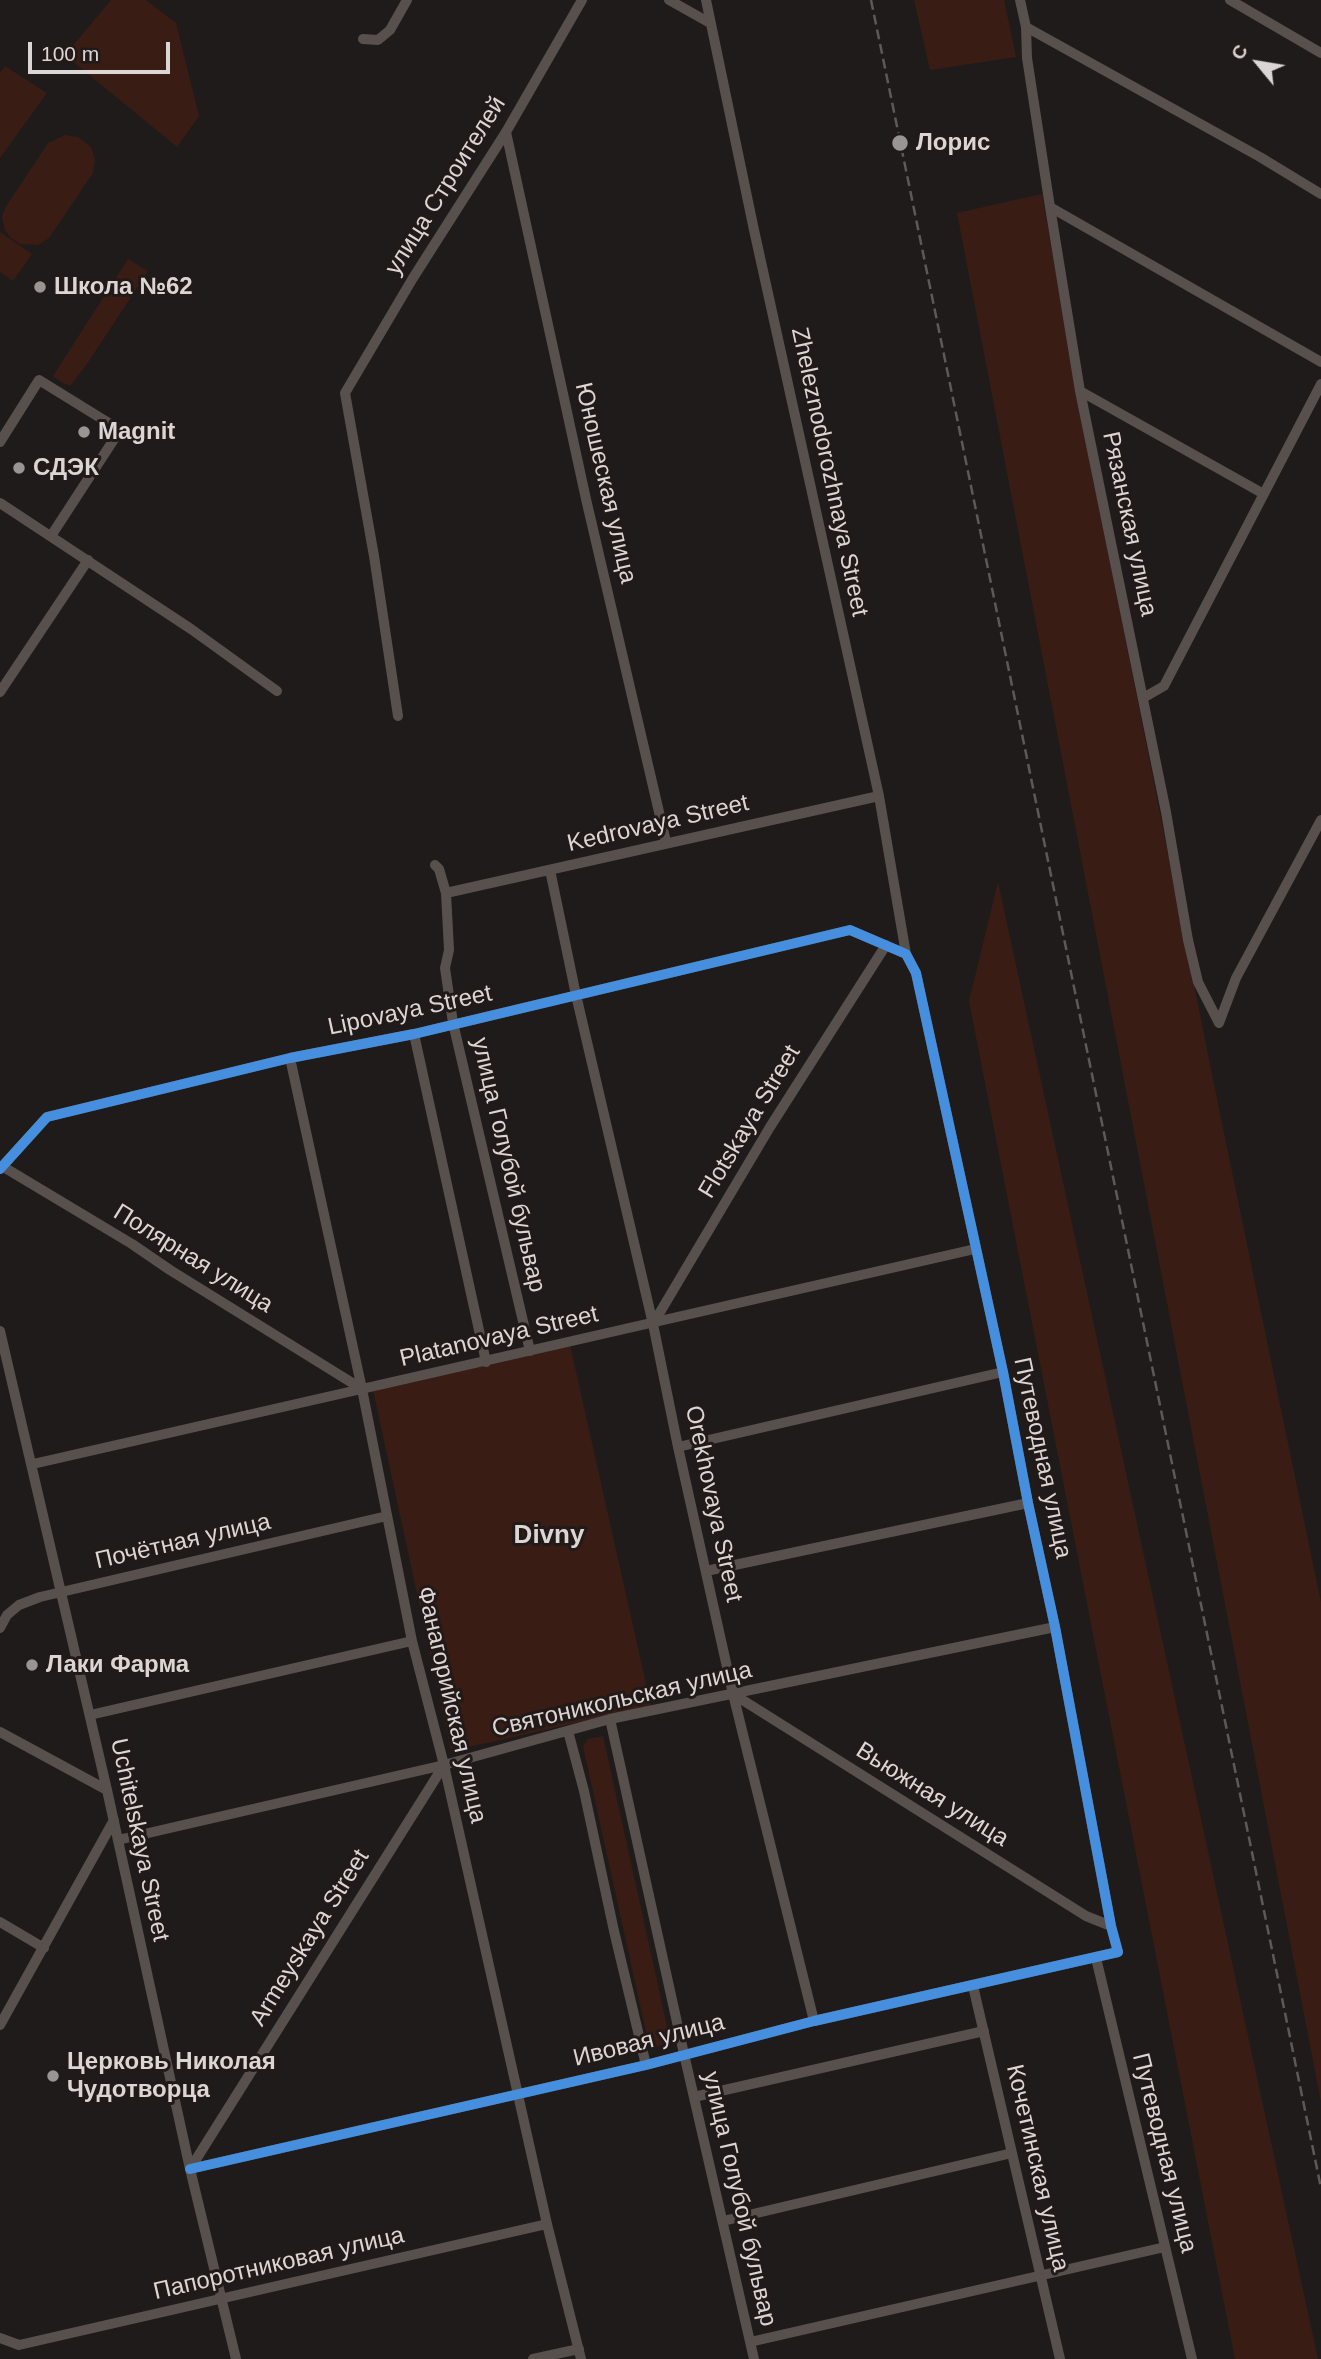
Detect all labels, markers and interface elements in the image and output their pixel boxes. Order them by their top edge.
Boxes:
scale bar [32,28,173,72]
north arrow [1223,28,1293,98]
text: С [1227,41,1252,63]
text: 100 m [41,42,99,65]
street label: улица Строителей [379,91,513,281]
place label: Лорис [916,129,990,157]
marker: Лорис [890,133,910,153]
place label: Школа №62 [54,273,193,301]
marker: Школа №62 [32,279,48,295]
street label: Zheleznodorozhnaya Street [784,325,874,619]
street label: Юношеская улица [568,380,642,586]
place label: Magnit [98,418,175,446]
marker: Magnit [76,424,92,440]
street label: Рязанская улица [1095,429,1163,619]
place label: СДЭК [33,454,99,482]
marker: СДЭК [11,460,27,476]
street label: Kedrovaya Street [564,789,752,859]
street label: Lipovaya Street [325,980,495,1042]
street label: улица Голубой бульвар [465,1035,551,1295]
street label: Flotskaya Street [693,1040,807,1204]
street label: Полярная улица [108,1198,278,1320]
street label: Platanovaya Street [397,1300,601,1374]
street label: Путеводная улица [1007,1355,1077,1561]
street label: Orekhovaya Street [678,1403,748,1605]
street label: Почётная улица [92,1508,274,1576]
district label: Divny [514,1520,584,1552]
street label: Фанагорийская улица [410,1584,492,1826]
place label: Лаки Фарма [46,1651,189,1679]
street label: Святоникольская улица [489,1656,755,1744]
marker: Лаки Фарма [24,1657,40,1673]
street label: Uchitelskaya Street [103,1736,175,1944]
street label: Вьюжная улица [850,1737,1014,1853]
street label: Armeyskaya Street [244,1844,376,2032]
street label: Ивовая улица [571,2008,727,2074]
place label: Церковь Николая Чудотворца [67,2048,276,2104]
street label: Путеводная улица [1125,2050,1203,2256]
street label: Кочетинская улица [999,2062,1075,2274]
marker: Церковь Николая Чудотворца [45,2068,61,2084]
street label: улица Голубой бульвар [696,2069,782,2329]
street label: Папоротниковая улица [151,2221,407,2307]

